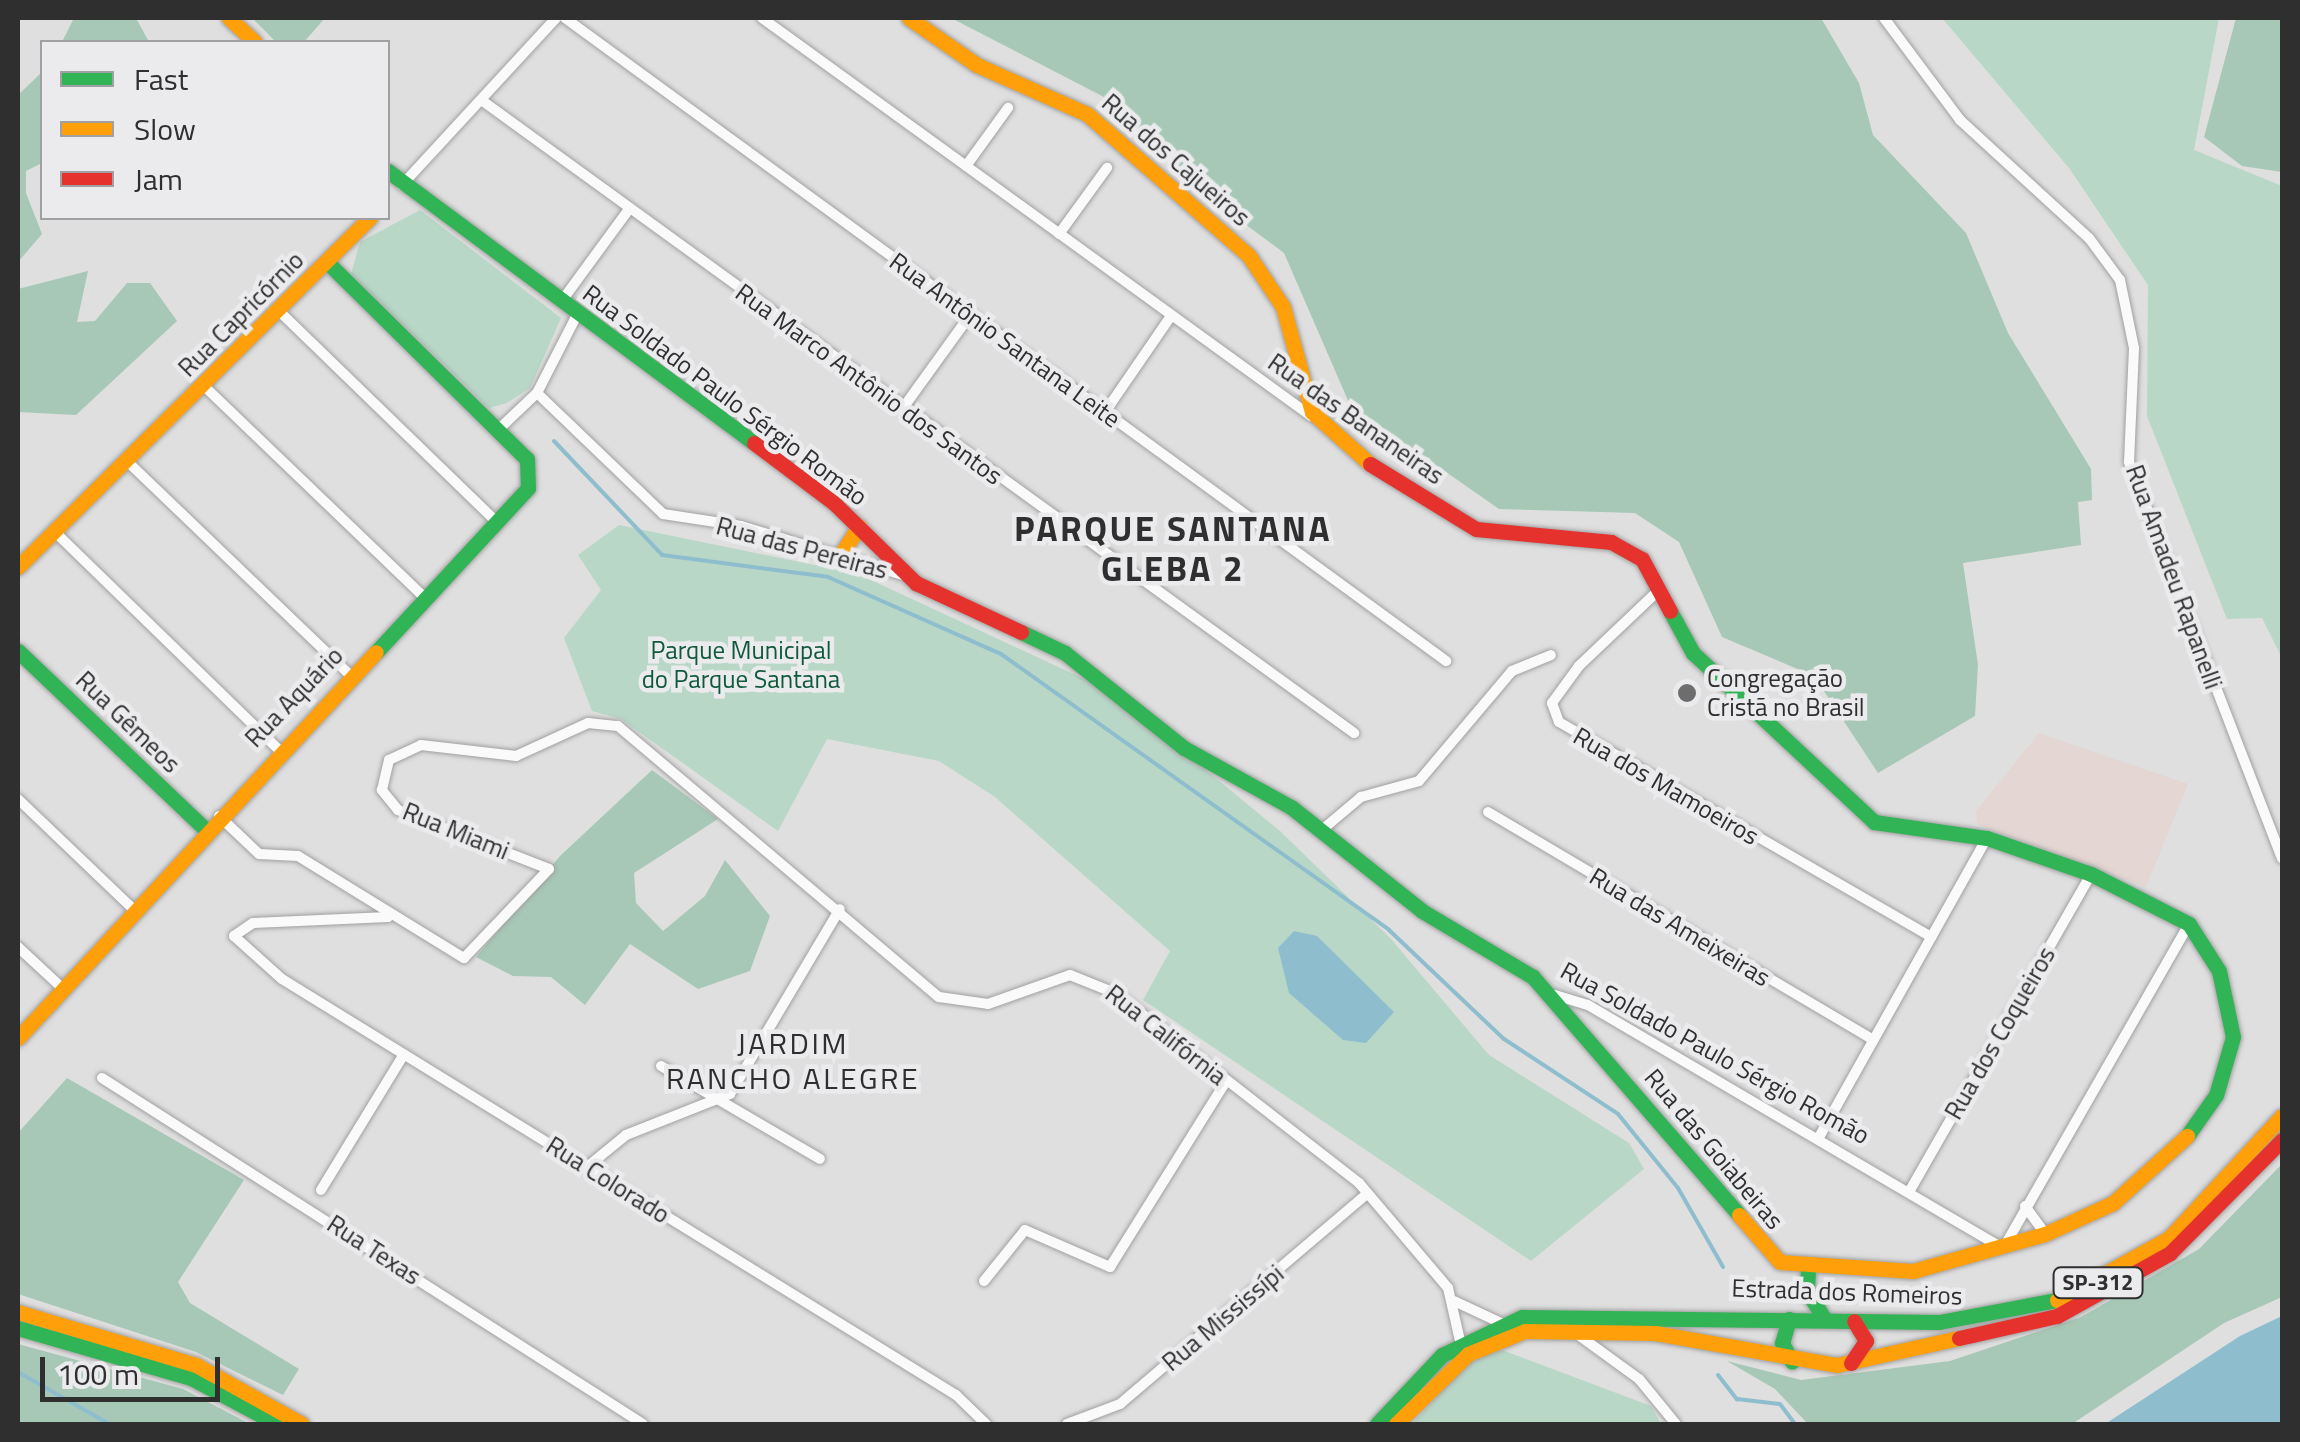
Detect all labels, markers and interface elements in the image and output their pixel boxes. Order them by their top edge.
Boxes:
legend [40,40,390,220]
text: Fast [134,56,188,102]
street label: Rua dos Cajueiros [1096,88,1256,232]
text: Slow [134,106,196,152]
text: Jam [134,156,183,202]
street label: Rua Capricórnio [172,245,310,383]
street label: Rua Antônio Santana Leite [884,246,1126,434]
street label: Rua Marco Antônio dos Santos [730,277,1008,491]
street label: Rua Soldado Paulo Sérgio Romão [577,278,873,512]
street label: Rua das Bananeiras [1262,347,1450,491]
street label: Rua Amadeu Rapanelli [2119,461,2229,693]
district label: PARQUE SANTANA GLEBA 2 [1014,507,1332,589]
street label: Rua das Pereiras [713,511,891,585]
park label: Parque Municipal do Parque Santana [642,636,840,695]
street label: Rua Aquário [239,641,349,753]
place label: Congregação Cristã no Brasil [1707,664,1865,723]
street label: Rua Gêmeos [70,665,186,779]
marker: Congregação Cristã no Brasil [1676,682,1698,704]
street label: Rua dos Mamoeiros [1568,721,1764,851]
street label: Rua Miami [398,796,514,866]
street label: Rua das Ameixeiras [1584,861,1776,993]
street label: Rua dos Coqueiros [1938,941,2062,1125]
street label: Rua Soldado Paulo Sérgio Romão [1555,955,1875,1151]
street label: Rua Califórnia [1100,978,1232,1092]
district label: JARDIM RANCHO ALEGRE [666,1025,920,1096]
street label: Rua das Goiabeiras [1638,1063,1790,1235]
street label: Rua Colorado [541,1130,675,1230]
street label: Rua Texas [322,1209,426,1291]
street label: Rua Mississípi [1156,1259,1290,1377]
road number: SP-312 [2050,1266,2146,1300]
street label: Estrada dos Romeiros [1731,1273,1963,1311]
scale bar [45,1337,225,1399]
text: 100 m [57,1351,139,1397]

